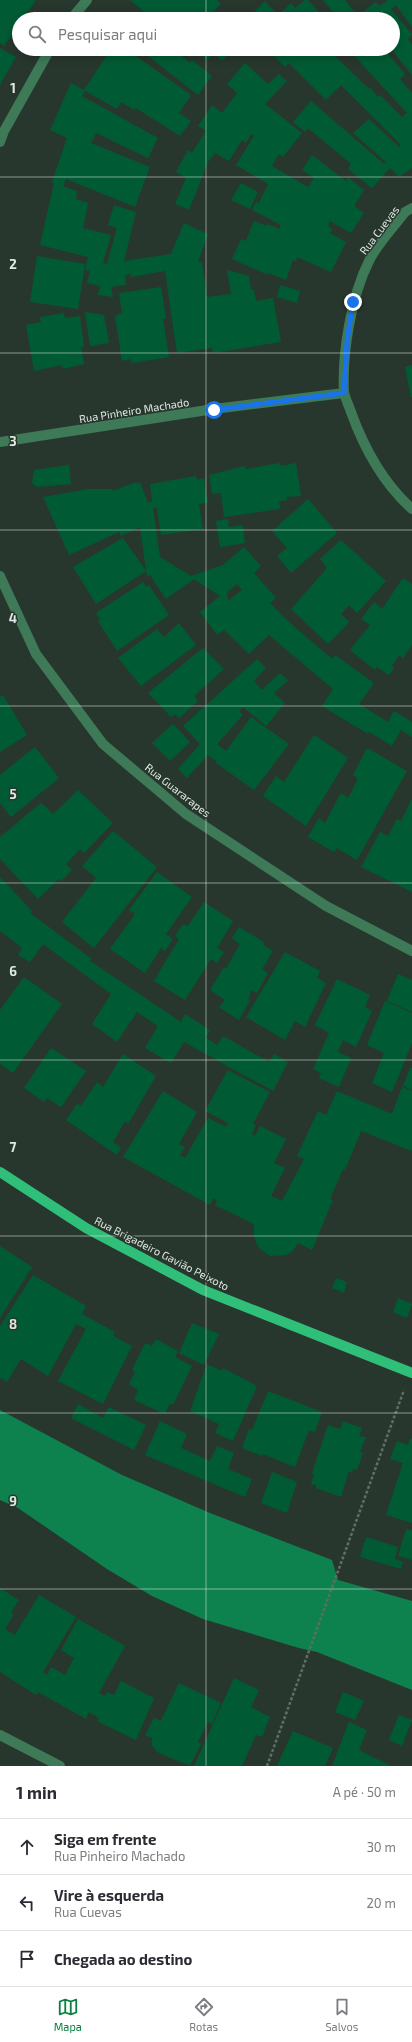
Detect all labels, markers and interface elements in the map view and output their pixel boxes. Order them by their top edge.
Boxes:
search box [12,12,400,56]
icon: search [26,23,48,45]
text: Pesquisar aqui [58,25,157,43]
text: 1 [10,80,16,96]
street label: Rua Cuevas [357,203,402,257]
text: 2 [9,256,17,272]
route end [344,293,362,311]
street label: Rua Pinheiro Machado [78,395,190,425]
route start [205,401,223,419]
text: 3 [9,433,17,449]
text: 4 [9,610,17,626]
street label: Rua Guararapes [143,760,214,820]
text: 5 [9,786,17,802]
text: 6 [9,963,17,979]
text: 7 [10,1139,17,1155]
street label: Rua Brigadeiro Gavião Peixoto [93,1213,231,1293]
text: 8 [9,1316,17,1332]
text: 9 [9,1493,17,1509]
text: 1 min [16,1782,57,1802]
text: A pé · 50 m [333,1784,396,1800]
text: Siga em frente [54,1830,156,1848]
icon: ahead [16,1836,38,1858]
text: 30 m [367,1839,396,1855]
text: Rua Pinheiro Machado [54,1848,185,1864]
text: Vire à esquerda [54,1886,164,1904]
icon: left [16,1892,38,1914]
text: 20 m [367,1895,396,1911]
text: Rua Cuevas [54,1904,122,1920]
icon: arrive [16,1948,38,1970]
text: Chegada ao destino [54,1950,192,1968]
tab: Mapa [54,1996,82,2033]
tab: Rotas [189,1996,218,2033]
tab: Salvos [325,1996,358,2033]

